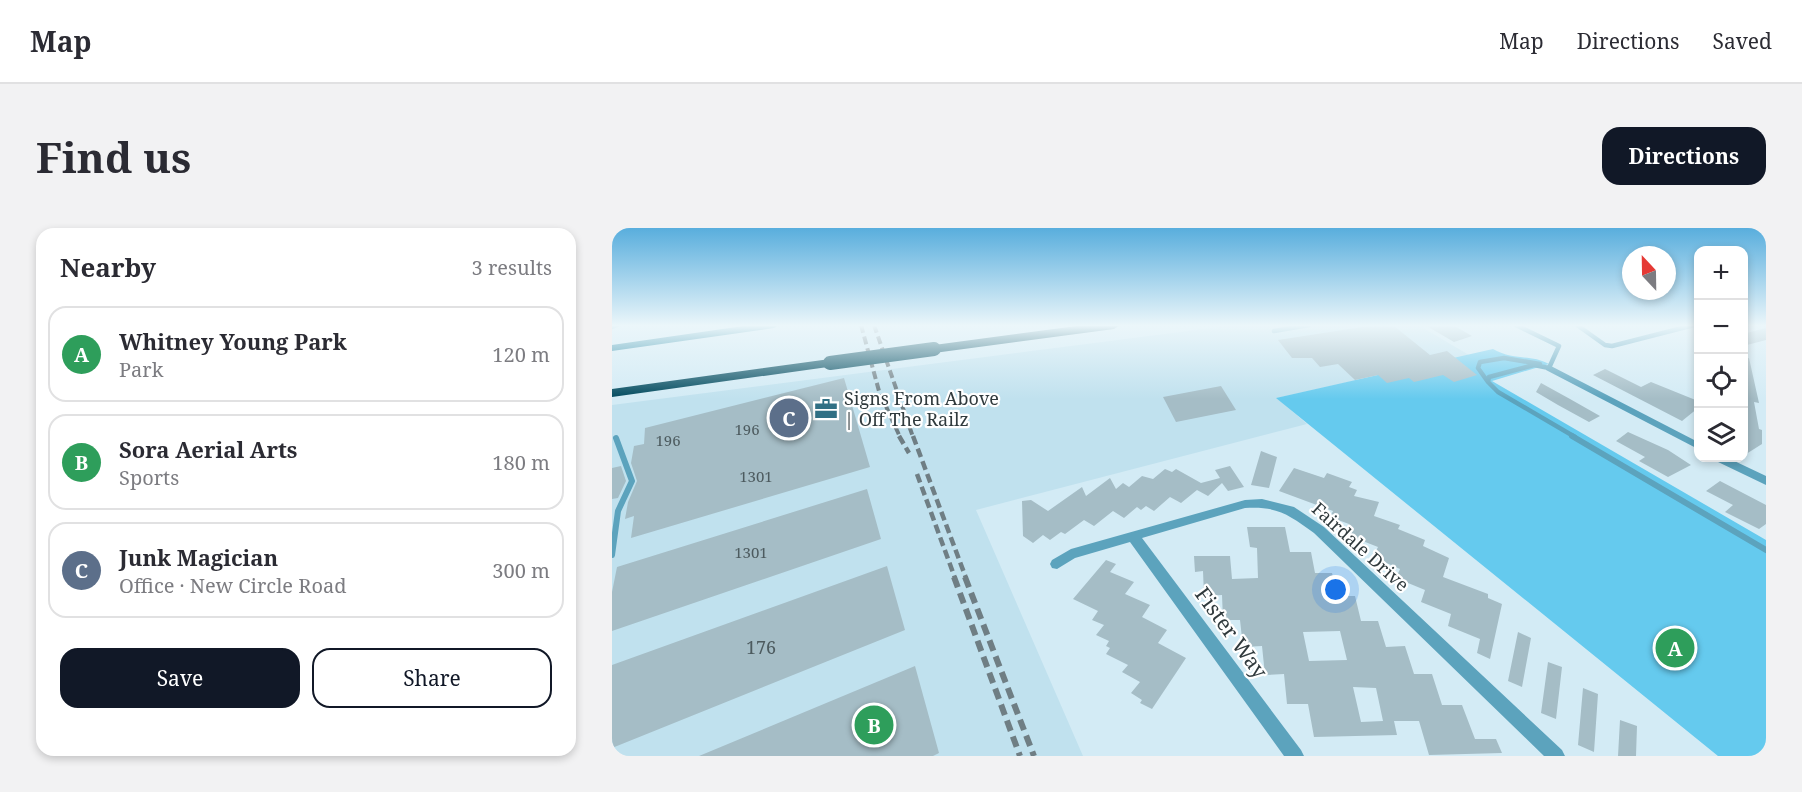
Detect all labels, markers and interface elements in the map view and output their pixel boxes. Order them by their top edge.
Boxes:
text: Map [30,22,92,60]
text: Map [1499,27,1544,55]
text: Directions [1577,27,1679,55]
text: Saved [1712,27,1772,55]
button: Directions [1602,127,1766,185]
text: Find us [36,128,191,185]
north arrow [1622,246,1676,300]
map controls [1694,246,1748,462]
button: + [1694,246,1748,300]
text: Nearby [60,249,156,285]
text: 3 results [472,254,552,281]
button: − [1694,300,1748,354]
text: Whitney Young Park [119,326,347,356]
text: A [74,341,89,368]
text: 120 m [492,341,550,368]
button: locate [1694,354,1748,408]
text: Park [119,356,163,383]
place label: Signs From Above | Off The Railz [844,386,999,431]
pin: C [770,396,808,441]
office icon: Signs From Above | Off The Railz [813,396,839,422]
button: layers [1694,408,1748,462]
house number: 196 [734,419,760,439]
house number: 196 [655,430,681,450]
text: Sora Aerial Arts [119,434,297,464]
text: B [75,449,88,476]
text: 180 m [492,449,550,476]
text: Sports [119,464,179,491]
house number: 1301 [739,466,773,486]
street label: Fairdale Drive [1307,496,1414,596]
text: Junk Magician [119,542,278,572]
house number: 1301 [734,542,768,562]
text: C [75,557,88,584]
text: 300 m [492,557,550,584]
text: Office · New Circle Road [119,572,346,599]
your location [1321,575,1350,604]
street label: Fister Way [1189,581,1274,684]
pin: A [1656,626,1694,670]
house number: 176 [746,635,776,659]
button: Save [60,648,300,708]
button: Share [312,648,552,708]
pin: B [854,702,894,748]

